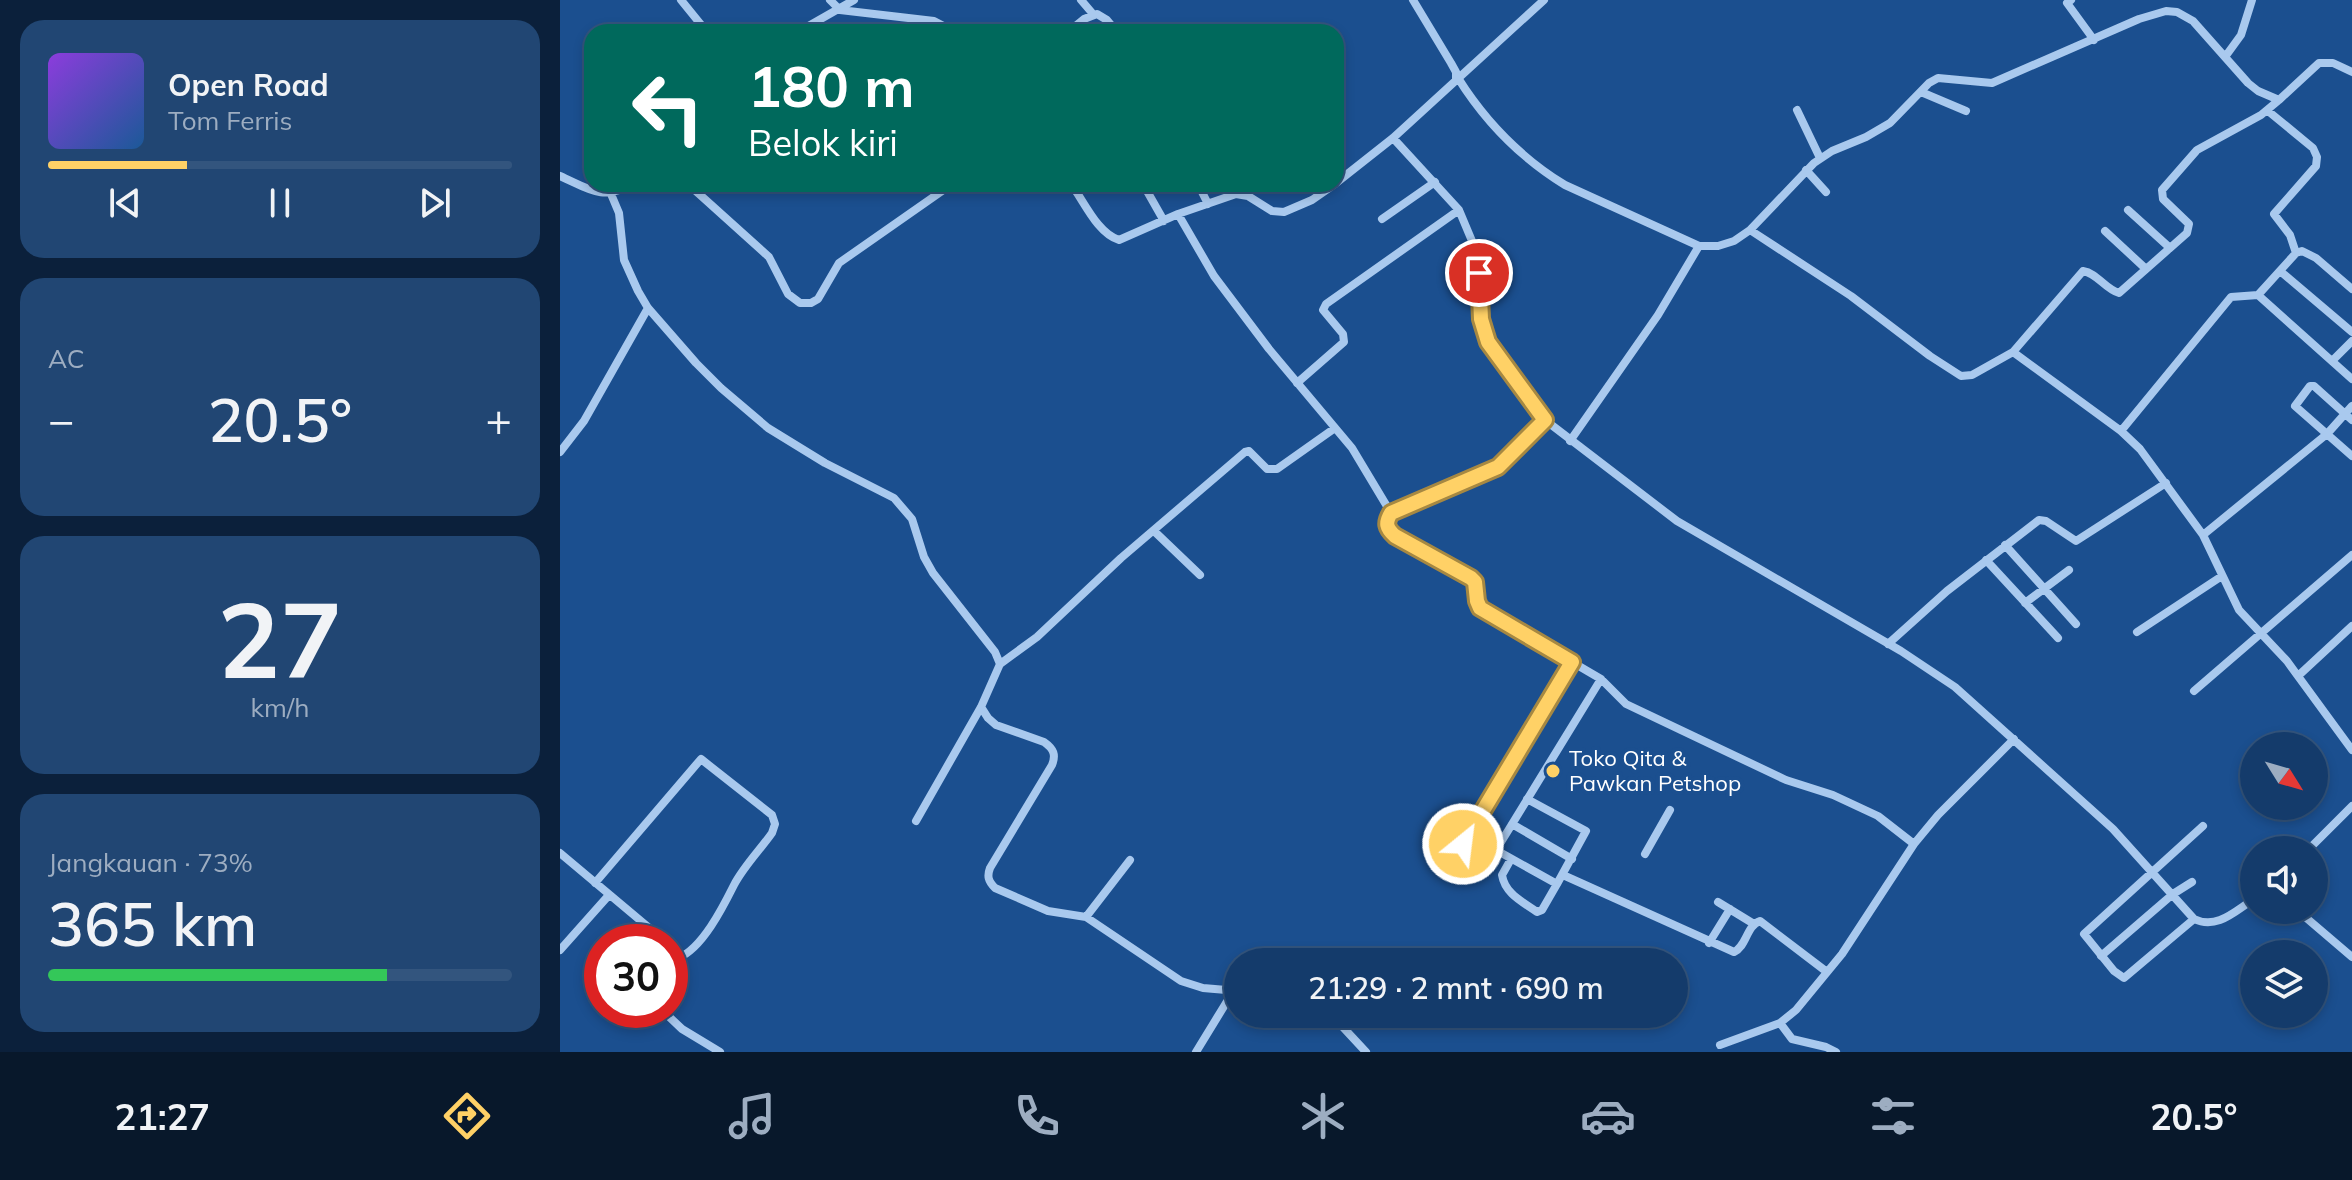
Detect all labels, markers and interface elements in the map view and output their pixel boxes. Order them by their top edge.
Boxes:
text: 180 m [748,51,915,121]
icon: left [616,56,720,160]
text: Open Road [168,66,329,104]
text: Tom Ferris [168,104,292,137]
text: Belok kiri [748,120,898,165]
icon: previous [103,181,147,225]
icon: pause [258,181,302,225]
icon: next [413,181,457,225]
pin [1445,239,1513,307]
icon: arrive [1457,251,1501,295]
text: AC [48,342,85,375]
text: 20.5° [208,382,352,457]
text: − [48,392,74,447]
text: + [486,392,512,447]
text: 27 [218,573,342,704]
text: km/h [251,691,309,724]
north arrow [2240,732,2328,820]
map controls [2240,732,2328,1028]
place label: Toko Qita & Pawkan Petshop [1569,744,1741,797]
marker: Toko Qita & Pawkan Petshop [1544,762,1562,780]
position arrow [1421,802,1505,886]
button: sound [2240,836,2328,924]
text: Jangkauan · 73% [48,846,253,879]
text: 365 km [48,886,257,961]
speed limit sign: 30 [584,924,688,1028]
button: layers [2240,940,2328,1028]
text: 21:29 · 2 mnt · 690 m [1308,969,1604,1007]
icon: directions [439,1088,495,1144]
icon: music [724,1088,780,1144]
icon: phone [1009,1088,1065,1144]
icon: climate [1295,1088,1351,1144]
icon: car [1580,1088,1636,1144]
icon: filters [1865,1088,1921,1144]
text: 21:27 [115,1094,210,1139]
text: 20.5° [2150,1094,2237,1139]

